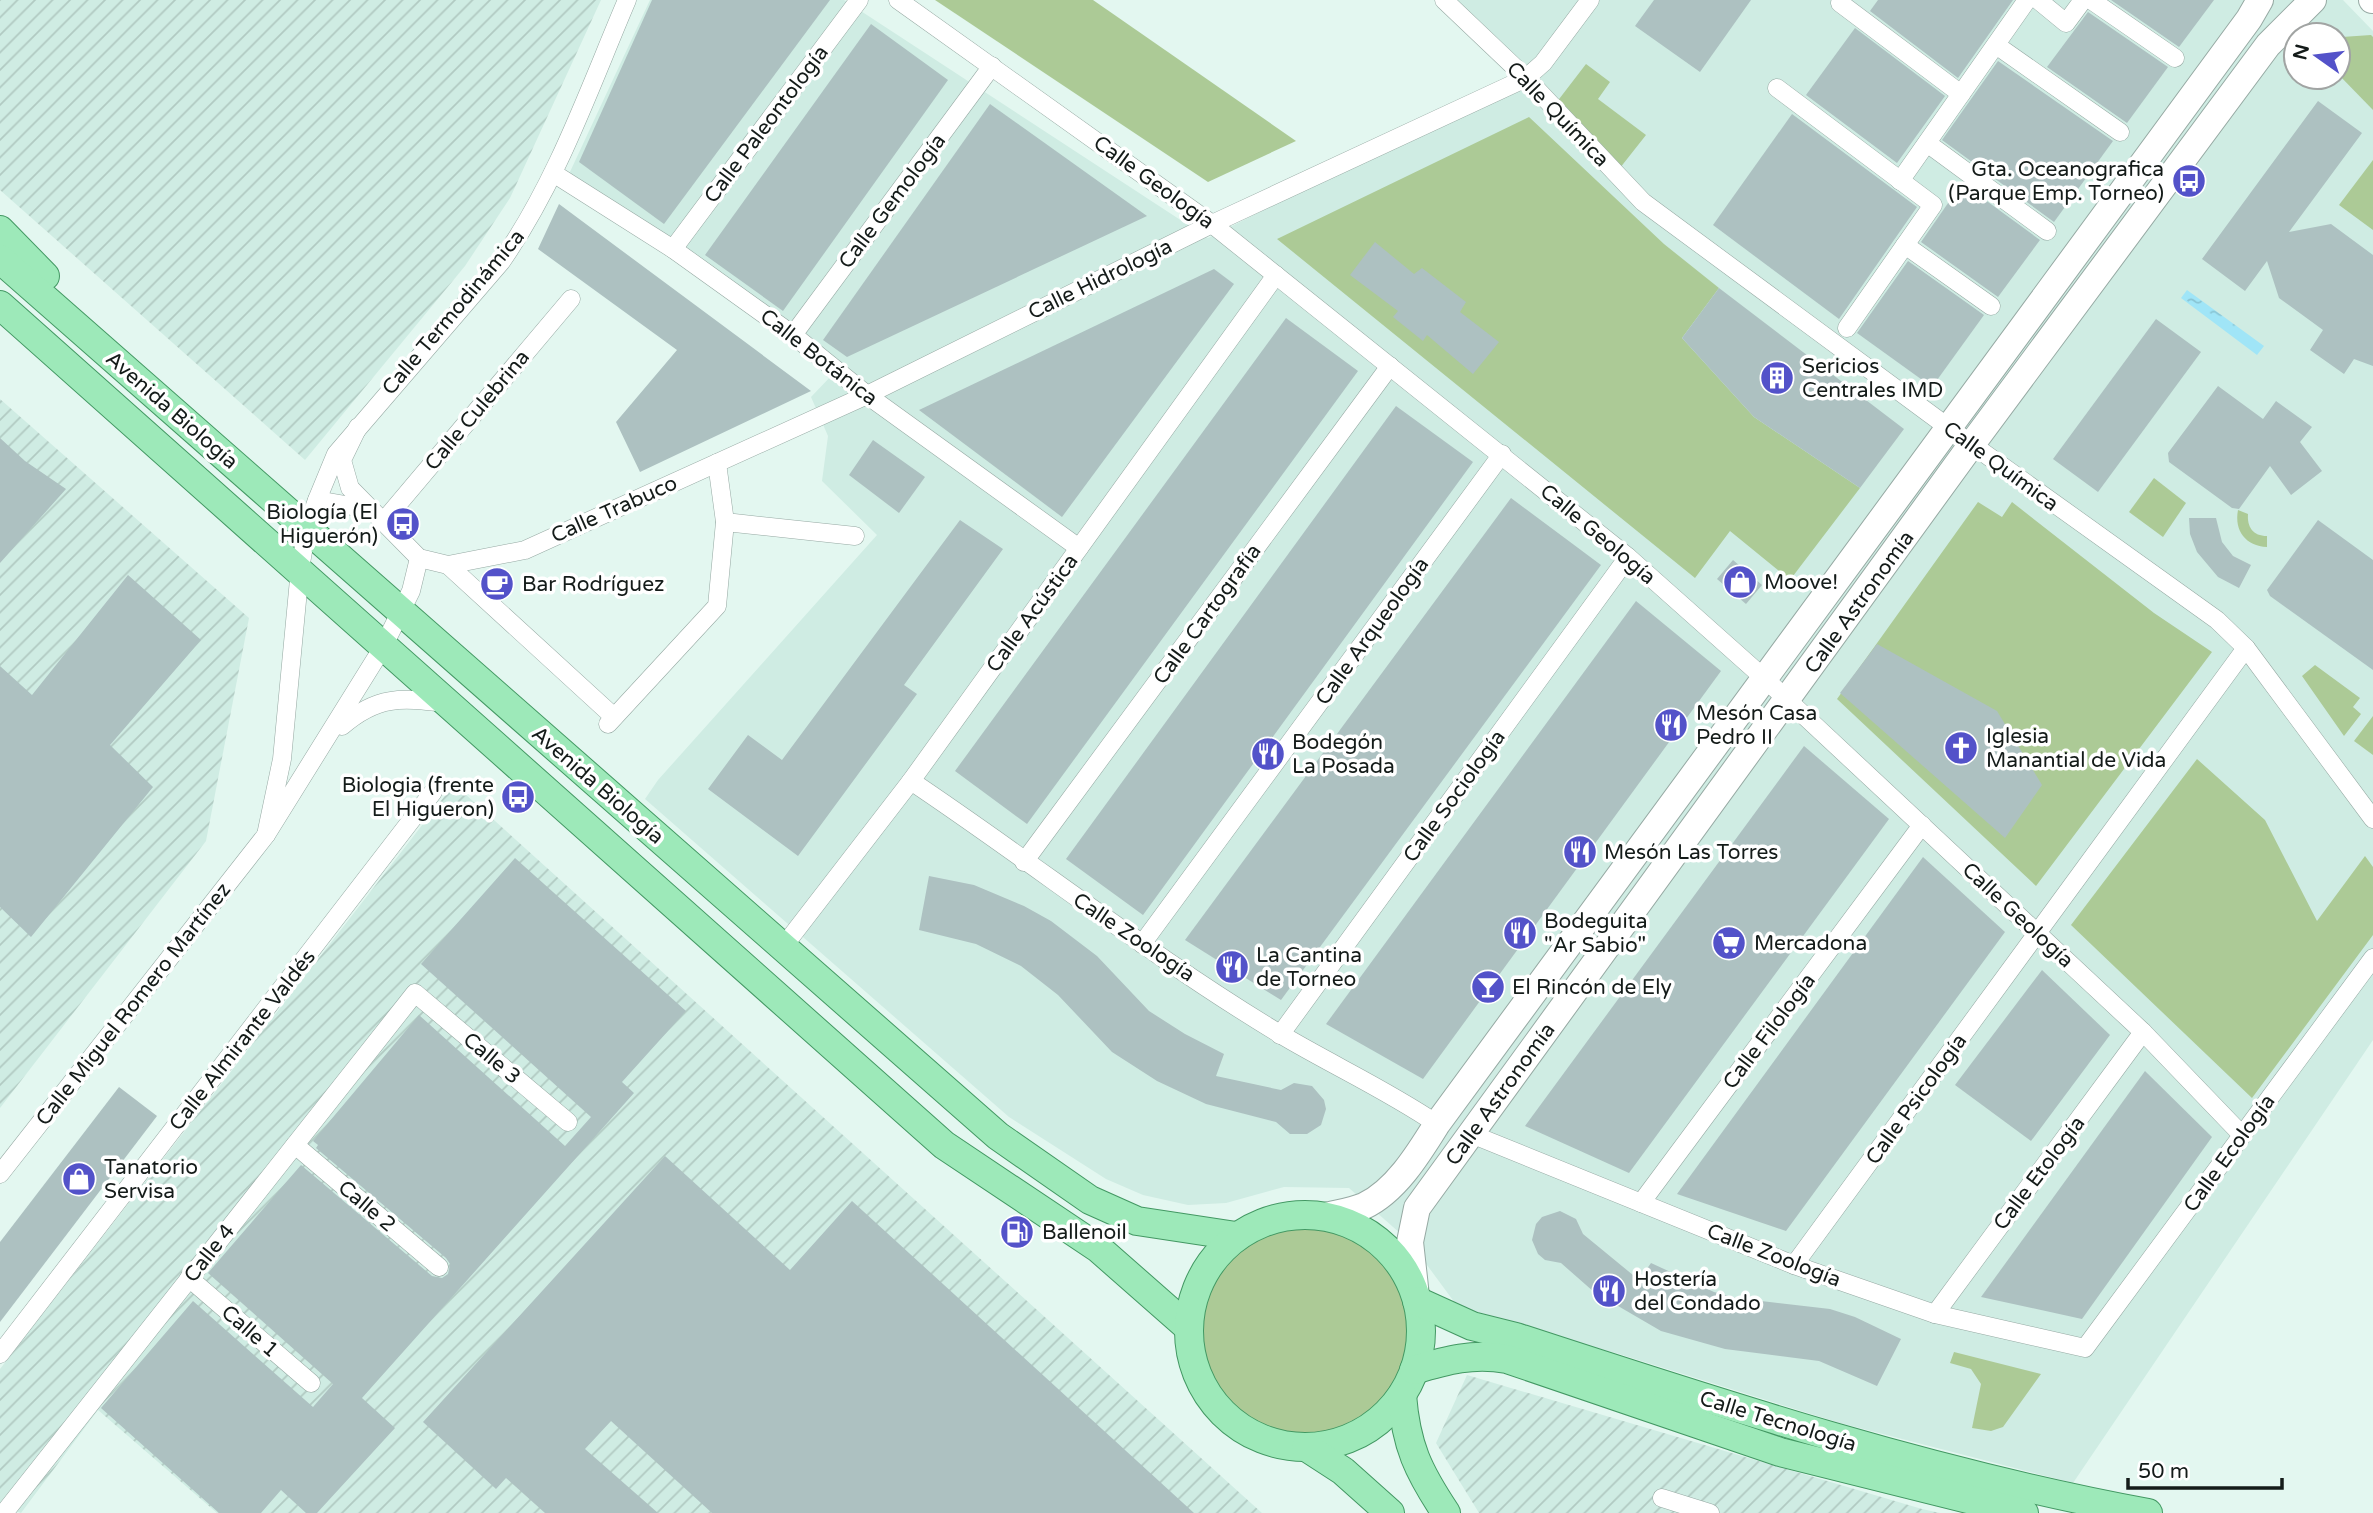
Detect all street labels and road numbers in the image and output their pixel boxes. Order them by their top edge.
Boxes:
street label: Calle Paleontología [699,41,834,208]
street label: Calle Química [1501,57,1614,172]
street label: Calle Gemología [834,129,951,274]
street label: Calle Geología [1089,130,1219,235]
street label: Calle Termodinámica [377,225,530,400]
street label: Calle Hidrología [1024,234,1176,325]
street label: Calle Botánica [755,304,882,411]
street label: Calle Culebrina [420,345,535,476]
street label: Avenida Biología [100,346,243,475]
street label: Calle Química [1938,416,2063,517]
street label: Calle Trabuco [547,470,681,548]
street label: Calle Geología [1535,479,1660,590]
street label: Calle Astronomía [1799,526,1920,679]
street label: Calle Cartografía [1148,539,1267,689]
street label: Calle Acústica [981,549,1084,677]
street label: Calle Arqueología [1310,553,1434,710]
street label: Avenida Biología [526,721,669,850]
street label: Calle Sociología [1398,725,1511,867]
street label: Calle Geología [1957,857,2078,973]
street label: Calle Miguel Romero Martínez [31,878,236,1131]
street label: Calle Zoología [1068,888,1199,987]
street label: Calle Almirante Valdés [164,945,321,1136]
street label: Calle Filología [1718,969,1821,1094]
street label: Calle Astronomía [1440,1018,1561,1171]
street label: Calle 3 [458,1027,526,1090]
street label: Calle Psicología [1861,1029,1972,1170]
street label: Calle Ecología [2178,1090,2281,1217]
street label: Calle Etología [1988,1111,2090,1235]
street label: Calle 2 [333,1175,401,1238]
street label: Calle Zoología [1703,1218,1844,1292]
street label: Calle 4 [179,1219,240,1288]
street label: Calle 1 [216,1300,283,1363]
street label: Calle Tecnología [1696,1386,1859,1457]

